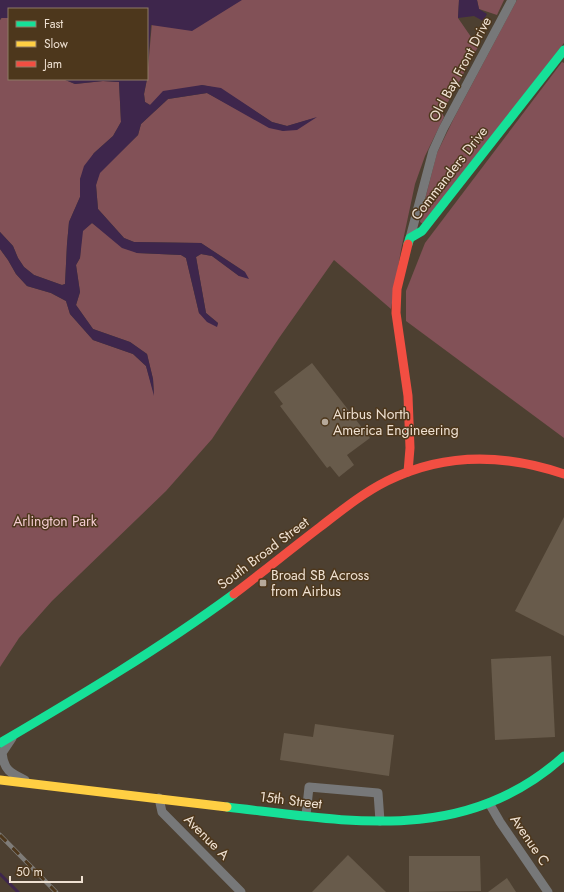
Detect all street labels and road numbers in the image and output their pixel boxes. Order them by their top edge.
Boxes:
street label: Old Bay Front Drive [424,13,496,125]
street label: Commanders Drive [406,122,492,224]
street label: South Broad Street [213,512,313,594]
street label: 15th Street [259,786,324,814]
street label: Avenue A [180,810,235,865]
street label: Avenue C [506,811,554,869]

